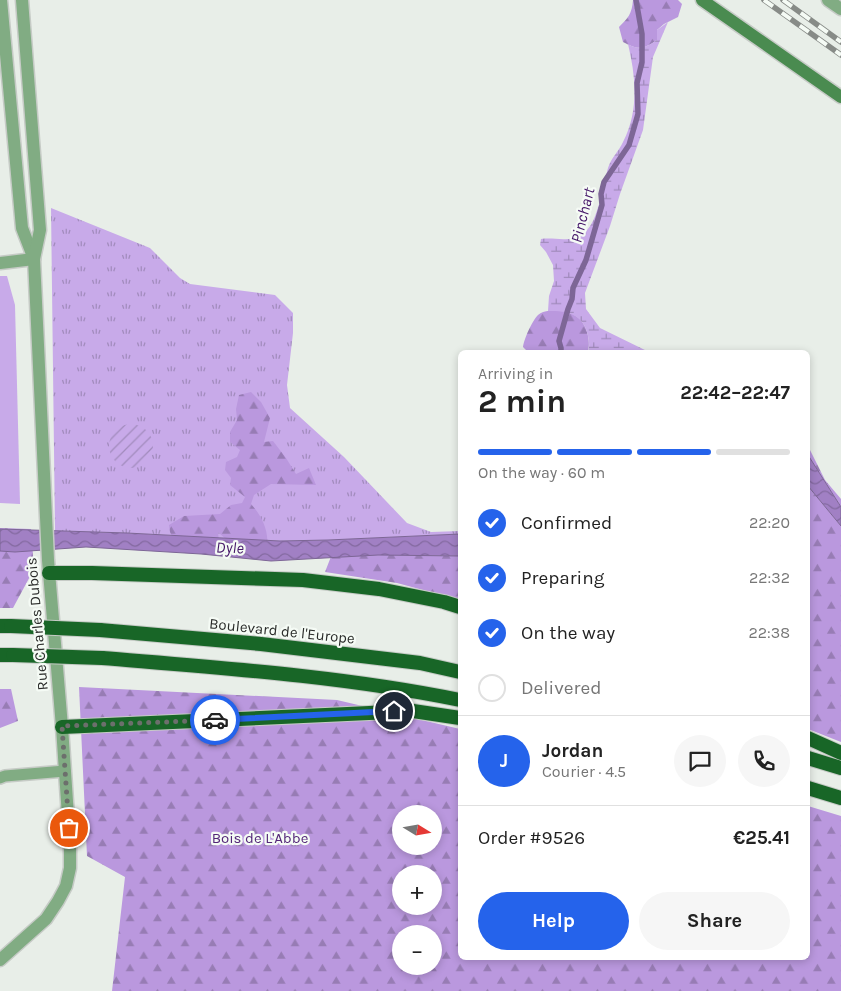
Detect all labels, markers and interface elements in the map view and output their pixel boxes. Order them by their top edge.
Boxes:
water label: Pinchart [566,185,599,245]
text: Arriving in [478,364,553,383]
text: 22:42–22:47 [680,382,790,404]
text: 2 min [478,383,566,420]
text: On the way · 60 m [478,463,605,482]
icon: check [478,509,506,537]
text: Confirmed [521,512,612,534]
text: 22:20 [749,513,790,532]
water label: Dyle [216,538,245,558]
street label: Rue Charles Dubois [22,557,52,691]
icon: check [478,564,506,592]
text: Preparing [521,567,604,589]
text: 22:32 [749,568,790,587]
street label: Boulevard de l'Europe [208,614,356,648]
icon: check [478,619,506,647]
text: On the way [521,622,615,644]
text: 22:38 [748,623,790,642]
text: Delivered [521,677,601,699]
pin [373,690,415,732]
courier [190,695,240,745]
icon: home [380,697,408,725]
icon: car [201,706,229,734]
button: chat [674,735,726,787]
button: phone [738,735,790,787]
text: Jordan [542,740,603,762]
text: J [500,750,508,772]
text: Courier · 4.5 [542,762,626,781]
north arrow [392,805,442,855]
map controls [392,805,442,975]
pin [48,807,90,849]
icon: bag [55,814,83,842]
text: Order #9526 [478,827,585,849]
text: €25.41 [733,827,790,849]
park label: Bois de L'Abbe [212,829,308,847]
button: + [392,865,442,915]
button: Help [478,892,629,950]
button: Share [639,892,790,950]
button: − [392,925,442,975]

